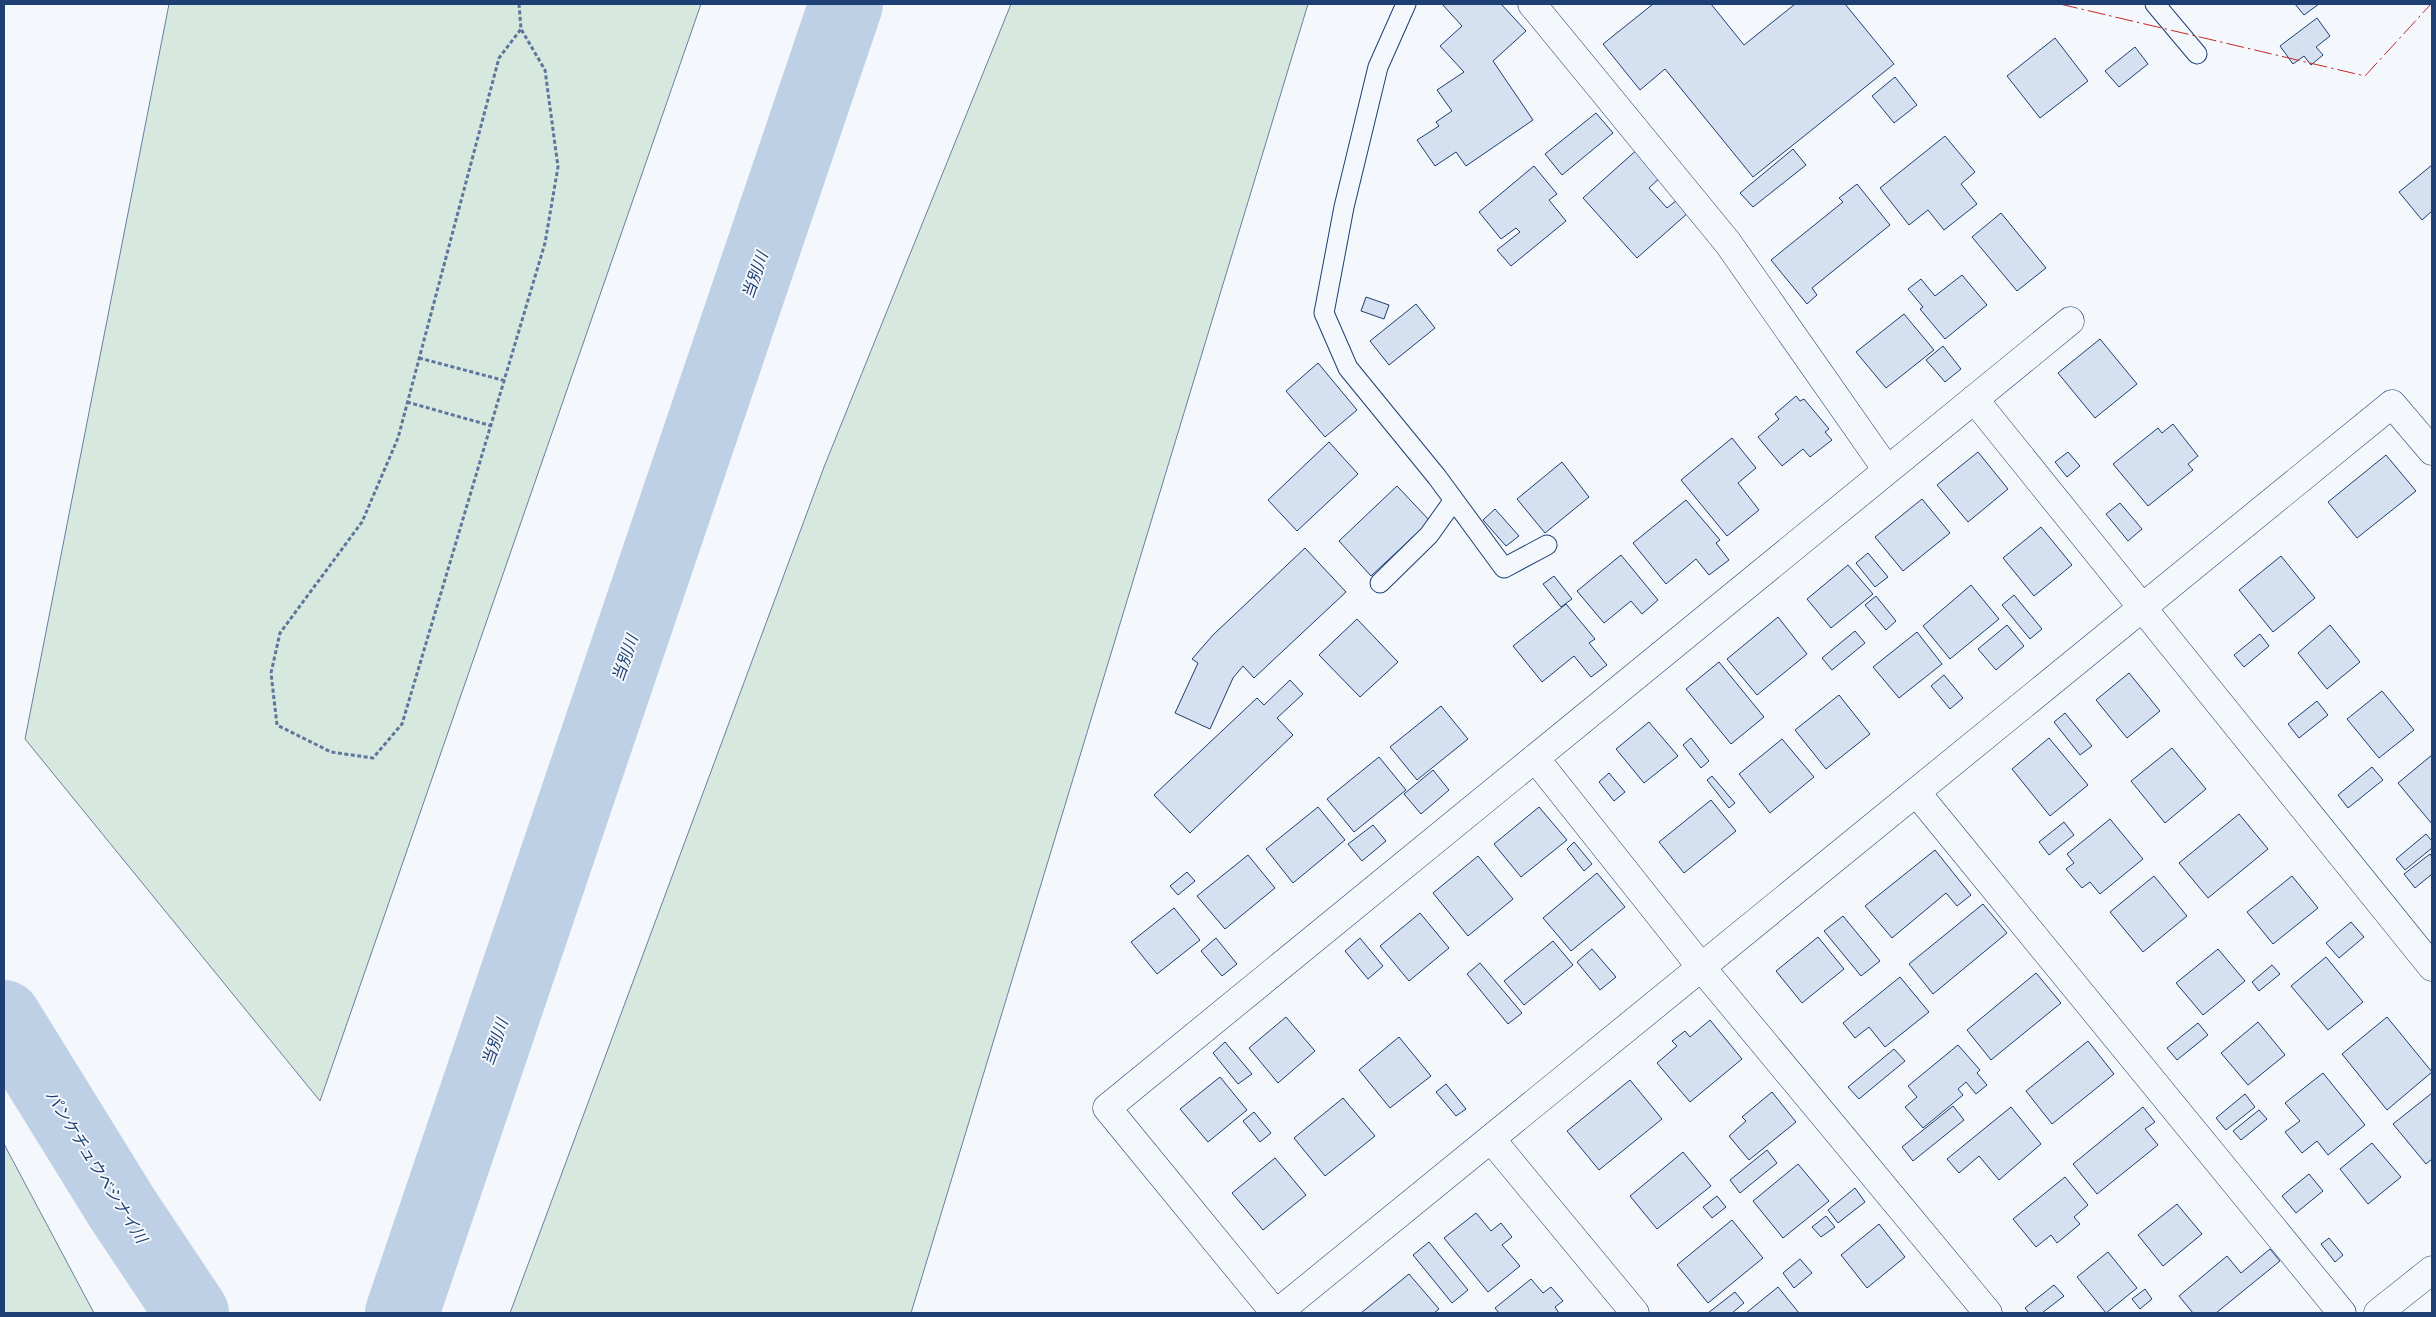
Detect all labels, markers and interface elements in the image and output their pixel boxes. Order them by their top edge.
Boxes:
water label: 当別川 [737,247,771,301]
water label: 当別川 [607,630,641,684]
water label: 当別川 [477,1014,511,1068]
water label: パンケチュウベシナイ川 [42,1086,153,1248]

